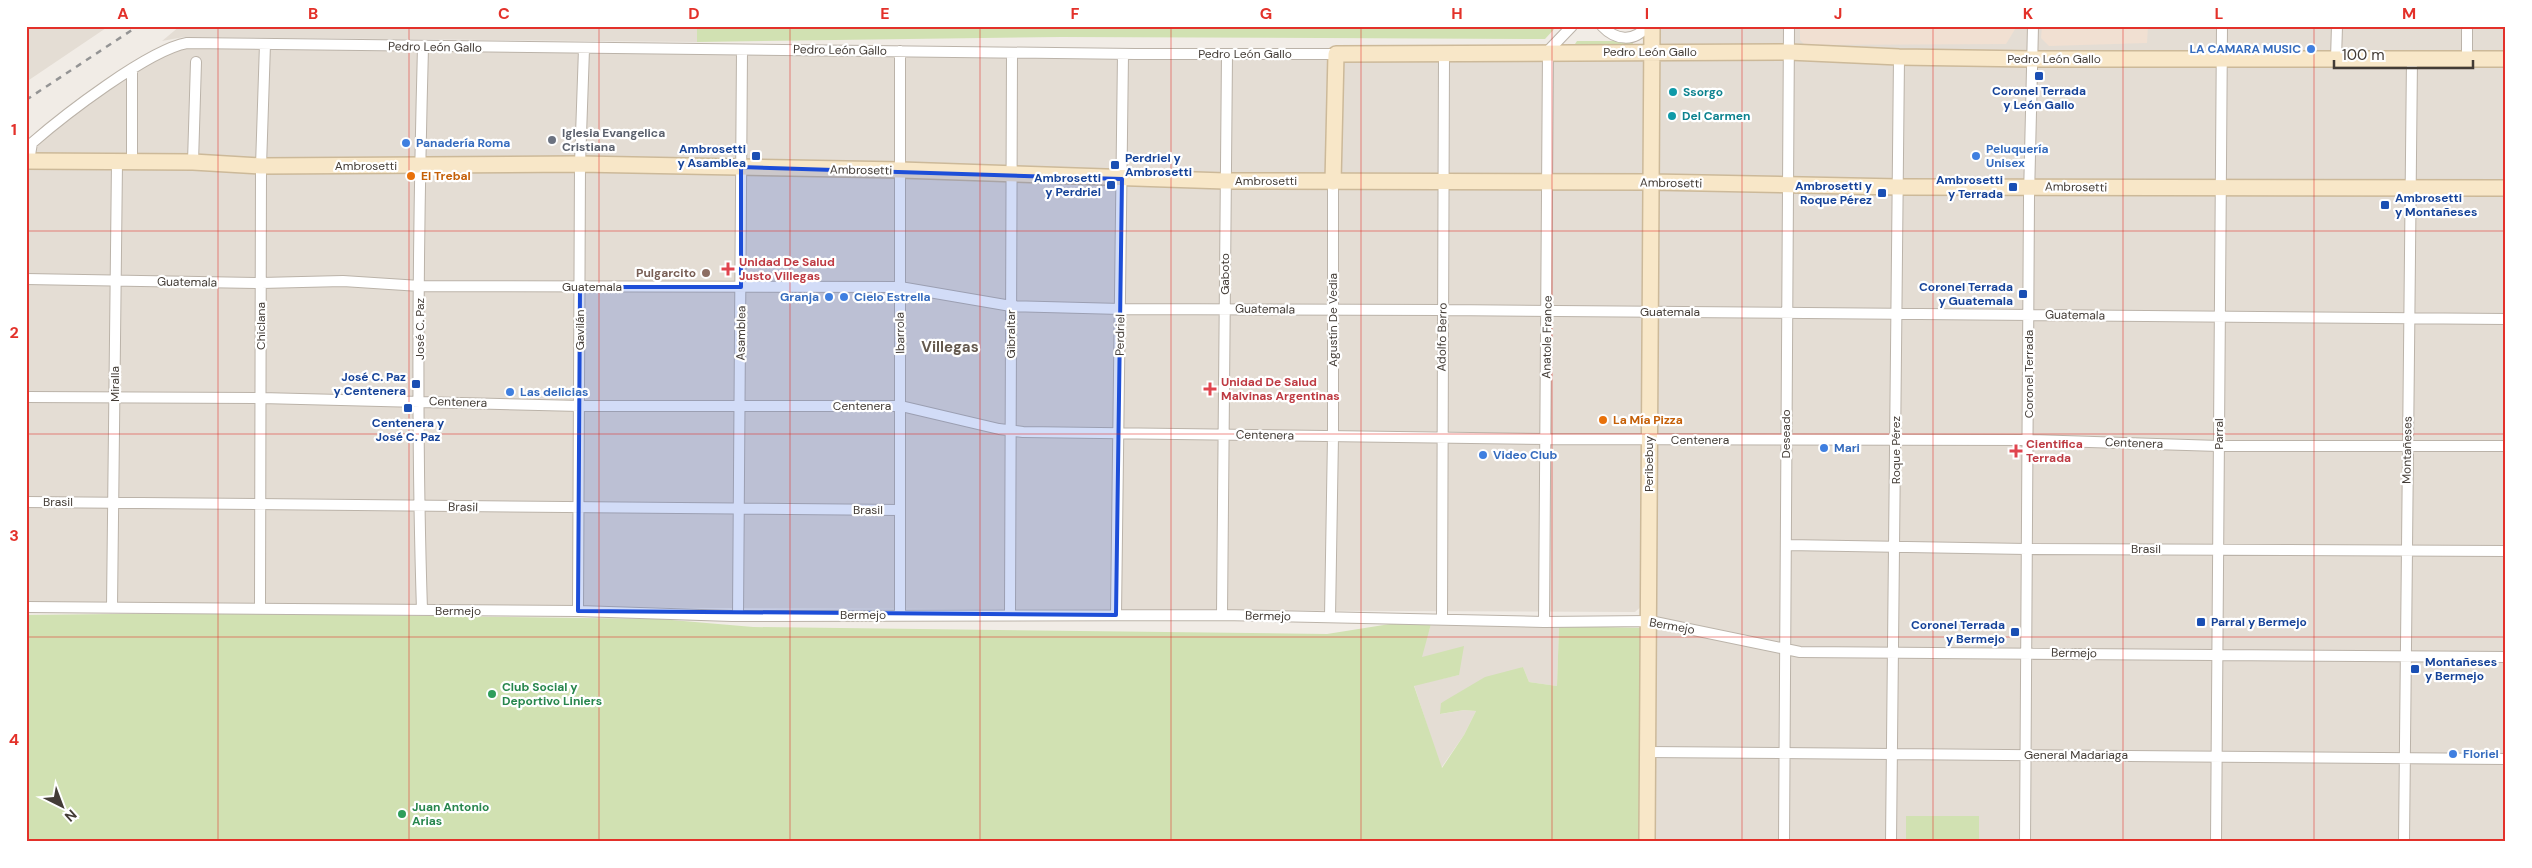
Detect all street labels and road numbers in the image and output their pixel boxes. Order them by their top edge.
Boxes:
street label: Pedro León Gallo [388,38,482,56]
street label: Pedro León Gallo [793,41,887,59]
street label: Pedro León Gallo [1603,44,1697,60]
street label: Pedro León Gallo [1198,46,1292,62]
street label: Pedro León Gallo [2007,51,2101,67]
street label: Ambrosetti [335,158,397,174]
street label: Ambrosetti [830,161,892,179]
street label: Ambrosetti [1235,173,1297,189]
street label: Ambrosetti [1640,174,1702,192]
street label: Ambrosetti [2045,178,2107,196]
street label: Gaboto [1217,253,1233,295]
street label: Guatemala [157,273,217,291]
street label: Agustín De Vedia [1325,273,1341,367]
street label: Guatemala [562,279,622,295]
street label: Anatole France [1538,295,1556,379]
street label: José C. Paz [412,298,428,360]
street label: Guatemala [1235,300,1295,318]
street label: Chiclana [253,302,269,350]
street label: Adolfo Berro [1433,302,1451,372]
street label: Guatemala [1640,304,1700,320]
street label: Asamblea [733,305,749,361]
street label: Guatemala [2045,306,2105,324]
street label: Gibraltar [1003,309,1019,358]
street label: Gavilán [572,310,588,350]
street label: Ibarrola [892,312,908,354]
street label: Perdriel [1112,314,1128,356]
street label: Coronel Terrada [2021,330,2037,418]
street label: Miralla [107,366,123,402]
street label: Centenera [429,393,487,411]
street label: Centenera [833,398,891,414]
street label: Deseado [1778,409,1794,459]
street label: Roque Pérez [1888,416,1904,484]
street label: Montañeses [2398,416,2416,484]
street label: Parral [2211,418,2227,450]
street label: Centenera [1236,426,1294,444]
street label: Centenera [1671,432,1729,448]
street label: Centenera [2105,434,2163,452]
street label: Peribebuy [1641,436,1657,492]
street label: Brasil [43,494,73,510]
street label: Brasil [448,499,478,515]
street label: Brasil [853,502,883,518]
street label: Brasil [2131,541,2161,557]
street label: Bermejo [435,603,481,619]
street label: Bermejo [840,607,886,623]
street label: Bermejo [1245,608,1291,624]
street label: Bermejo [1648,614,1696,638]
street label: Bermejo [2051,645,2097,661]
street label: General Madariaga [2024,747,2128,763]

